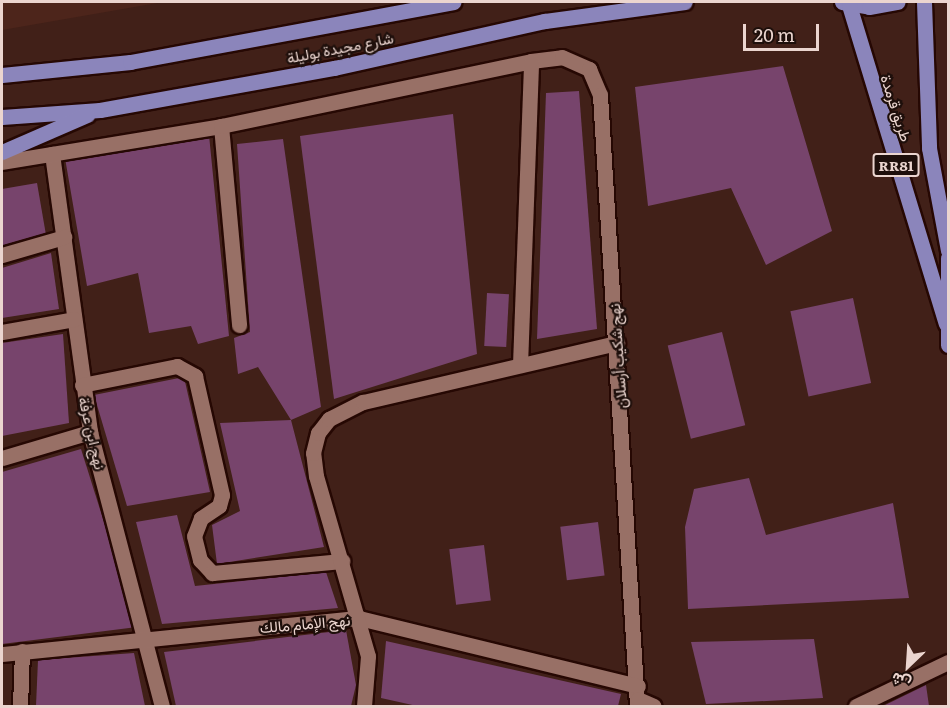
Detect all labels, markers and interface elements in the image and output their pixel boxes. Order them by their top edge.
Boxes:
scale bar [746,12,822,50]
text: 20 m [754,21,795,48]
street label: شارع مجيدة بوليلة [285,28,395,66]
street label: طريق قرمدة [878,72,916,144]
road number: RR81 [872,154,920,176]
street label: نهج شكيب أرسلان [604,303,630,409]
street label: نهج ابن عرفة [76,395,110,471]
street label: نهج الإمام مالك [259,610,351,636]
north arrow [878,636,938,696]
text: ش [887,667,914,697]

